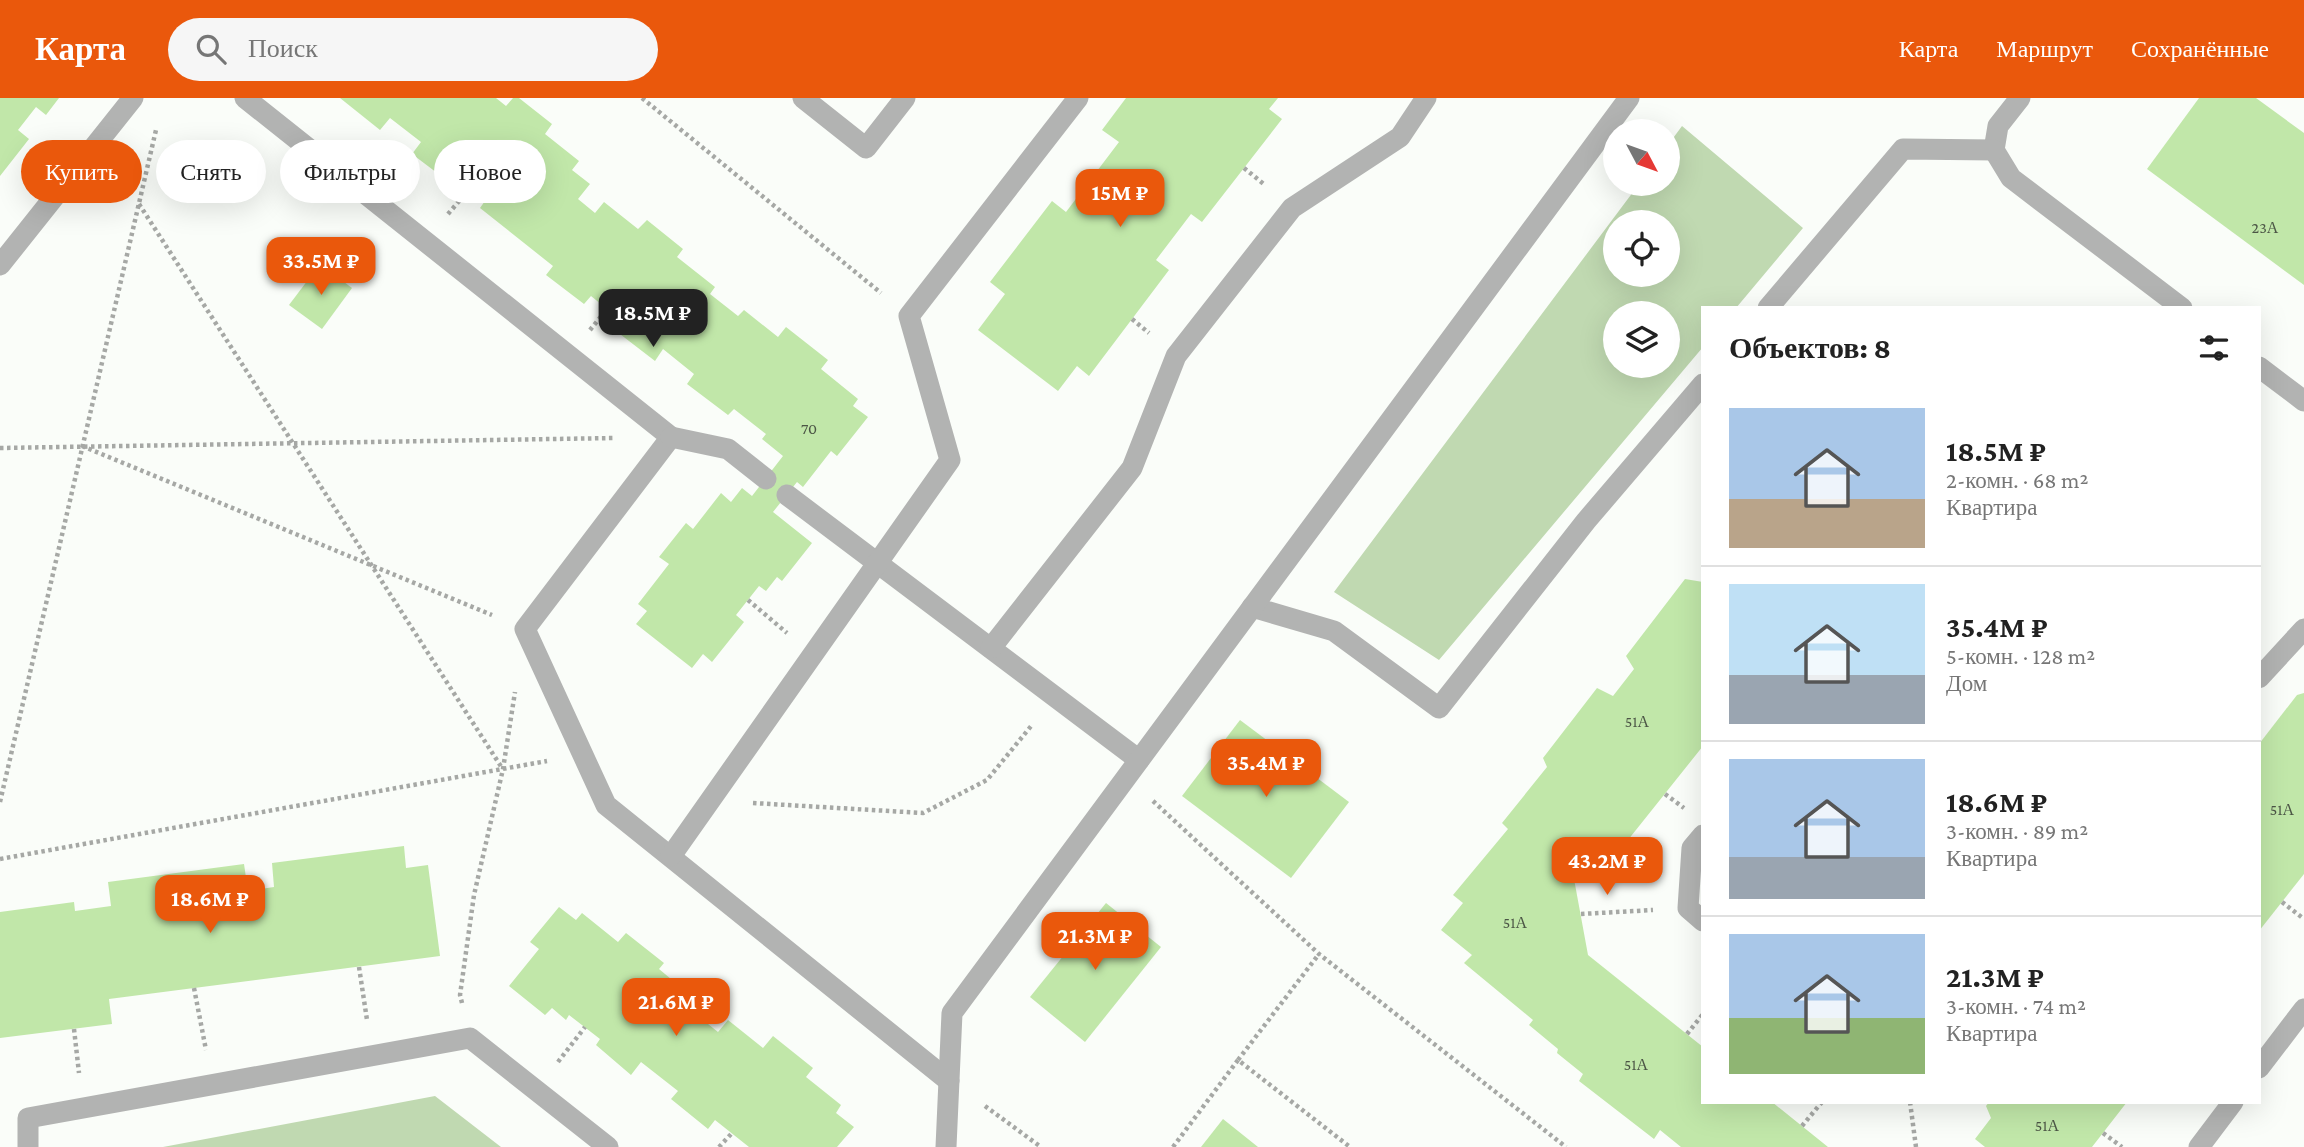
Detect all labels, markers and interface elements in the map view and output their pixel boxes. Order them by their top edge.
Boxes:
search box [168,18,658,81]
text: Карта [35,30,126,67]
icon: search [192,30,230,68]
text: Поиск [248,34,318,63]
text: Карта [1899,35,1958,62]
text: Маршрут [1996,35,2093,62]
text: Сохранённые [2131,35,2269,62]
north arrow [1603,119,1680,196]
map controls [1603,119,1680,378]
chip: Купить [21,140,142,203]
chip: Снять [156,140,266,203]
chip: Фильтры [280,140,420,203]
chip: Новое [434,140,546,203]
pin: 15M ₽ [1071,170,1169,229]
text: 15M ₽ [1091,179,1149,205]
button: locate [1603,210,1680,287]
house number: 23А [2252,219,2279,236]
pin: 33.5M ₽ [256,238,386,297]
text: 33.5M ₽ [282,247,360,273]
pin: 18.5M ₽ [588,289,718,349]
text: 18.5M ₽ [615,299,691,325]
button: layers [1603,301,1680,378]
icon: filters [2195,329,2233,367]
text: Объектов: 8 [1729,331,1891,364]
house number: 70 [801,420,817,437]
text: 18.5M ₽ [1946,434,2046,467]
icon: home [1785,436,1869,520]
text: 2-комн. · 68 m² [1946,467,2089,493]
text: Квартира [1946,494,2037,520]
text: 35.4M ₽ [1946,610,2048,643]
icon: home [1785,612,1869,696]
text: 5-комн. · 128 m² [1946,643,2095,669]
text: Дом [1946,670,1987,696]
house number: 51А [1625,713,1650,730]
pin: 35.4M ₽ [1201,740,1331,799]
text: 35.4M ₽ [1227,749,1305,775]
text: 18.6M ₽ [1946,785,2047,818]
icon: home [1785,787,1869,871]
house number: 51А [2270,801,2295,818]
text: 3-комн. · 89 m² [1946,818,2088,844]
pin: 43.2M ₽ [1542,838,1672,897]
text: Квартира [1946,845,2037,871]
text: 43.2M ₽ [1568,847,1646,873]
pin: 18.6M ₽ [145,876,275,935]
text: 18.6M ₽ [171,885,249,911]
pin: 21.3M ₽ [1030,912,1160,972]
house number: 51А [1503,914,1528,931]
text: 21.3M ₽ [1057,922,1133,948]
text: 21.3M ₽ [1946,960,2044,993]
icon: home [1785,962,1869,1046]
pin: 21.6M ₽ [611,978,741,1038]
text: 21.6M ₽ [638,988,714,1014]
text: 3-комн. · 74 m² [1946,993,2086,1019]
text: Квартира [1946,1020,2037,1046]
house number: 51А [1624,1056,1649,1073]
house number: 51А [2035,1117,2060,1134]

